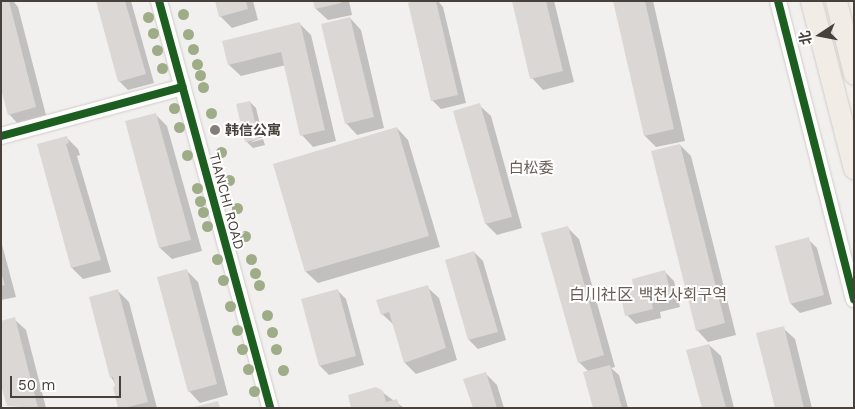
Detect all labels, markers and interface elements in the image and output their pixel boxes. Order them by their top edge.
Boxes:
north arrow [795,10,845,60]
text: 北 [796,29,814,46]
place label: 韩信公寓 [225,122,281,138]
marker: 韩信公寓 [209,124,221,136]
street label: TIANCHI ROAD [206,151,248,251]
district label: 白松委 [509,160,553,178]
district label: 白川社区 백천사회구역 [569,285,727,305]
scale bar [12,366,124,398]
text: 50 m [18,376,55,394]

